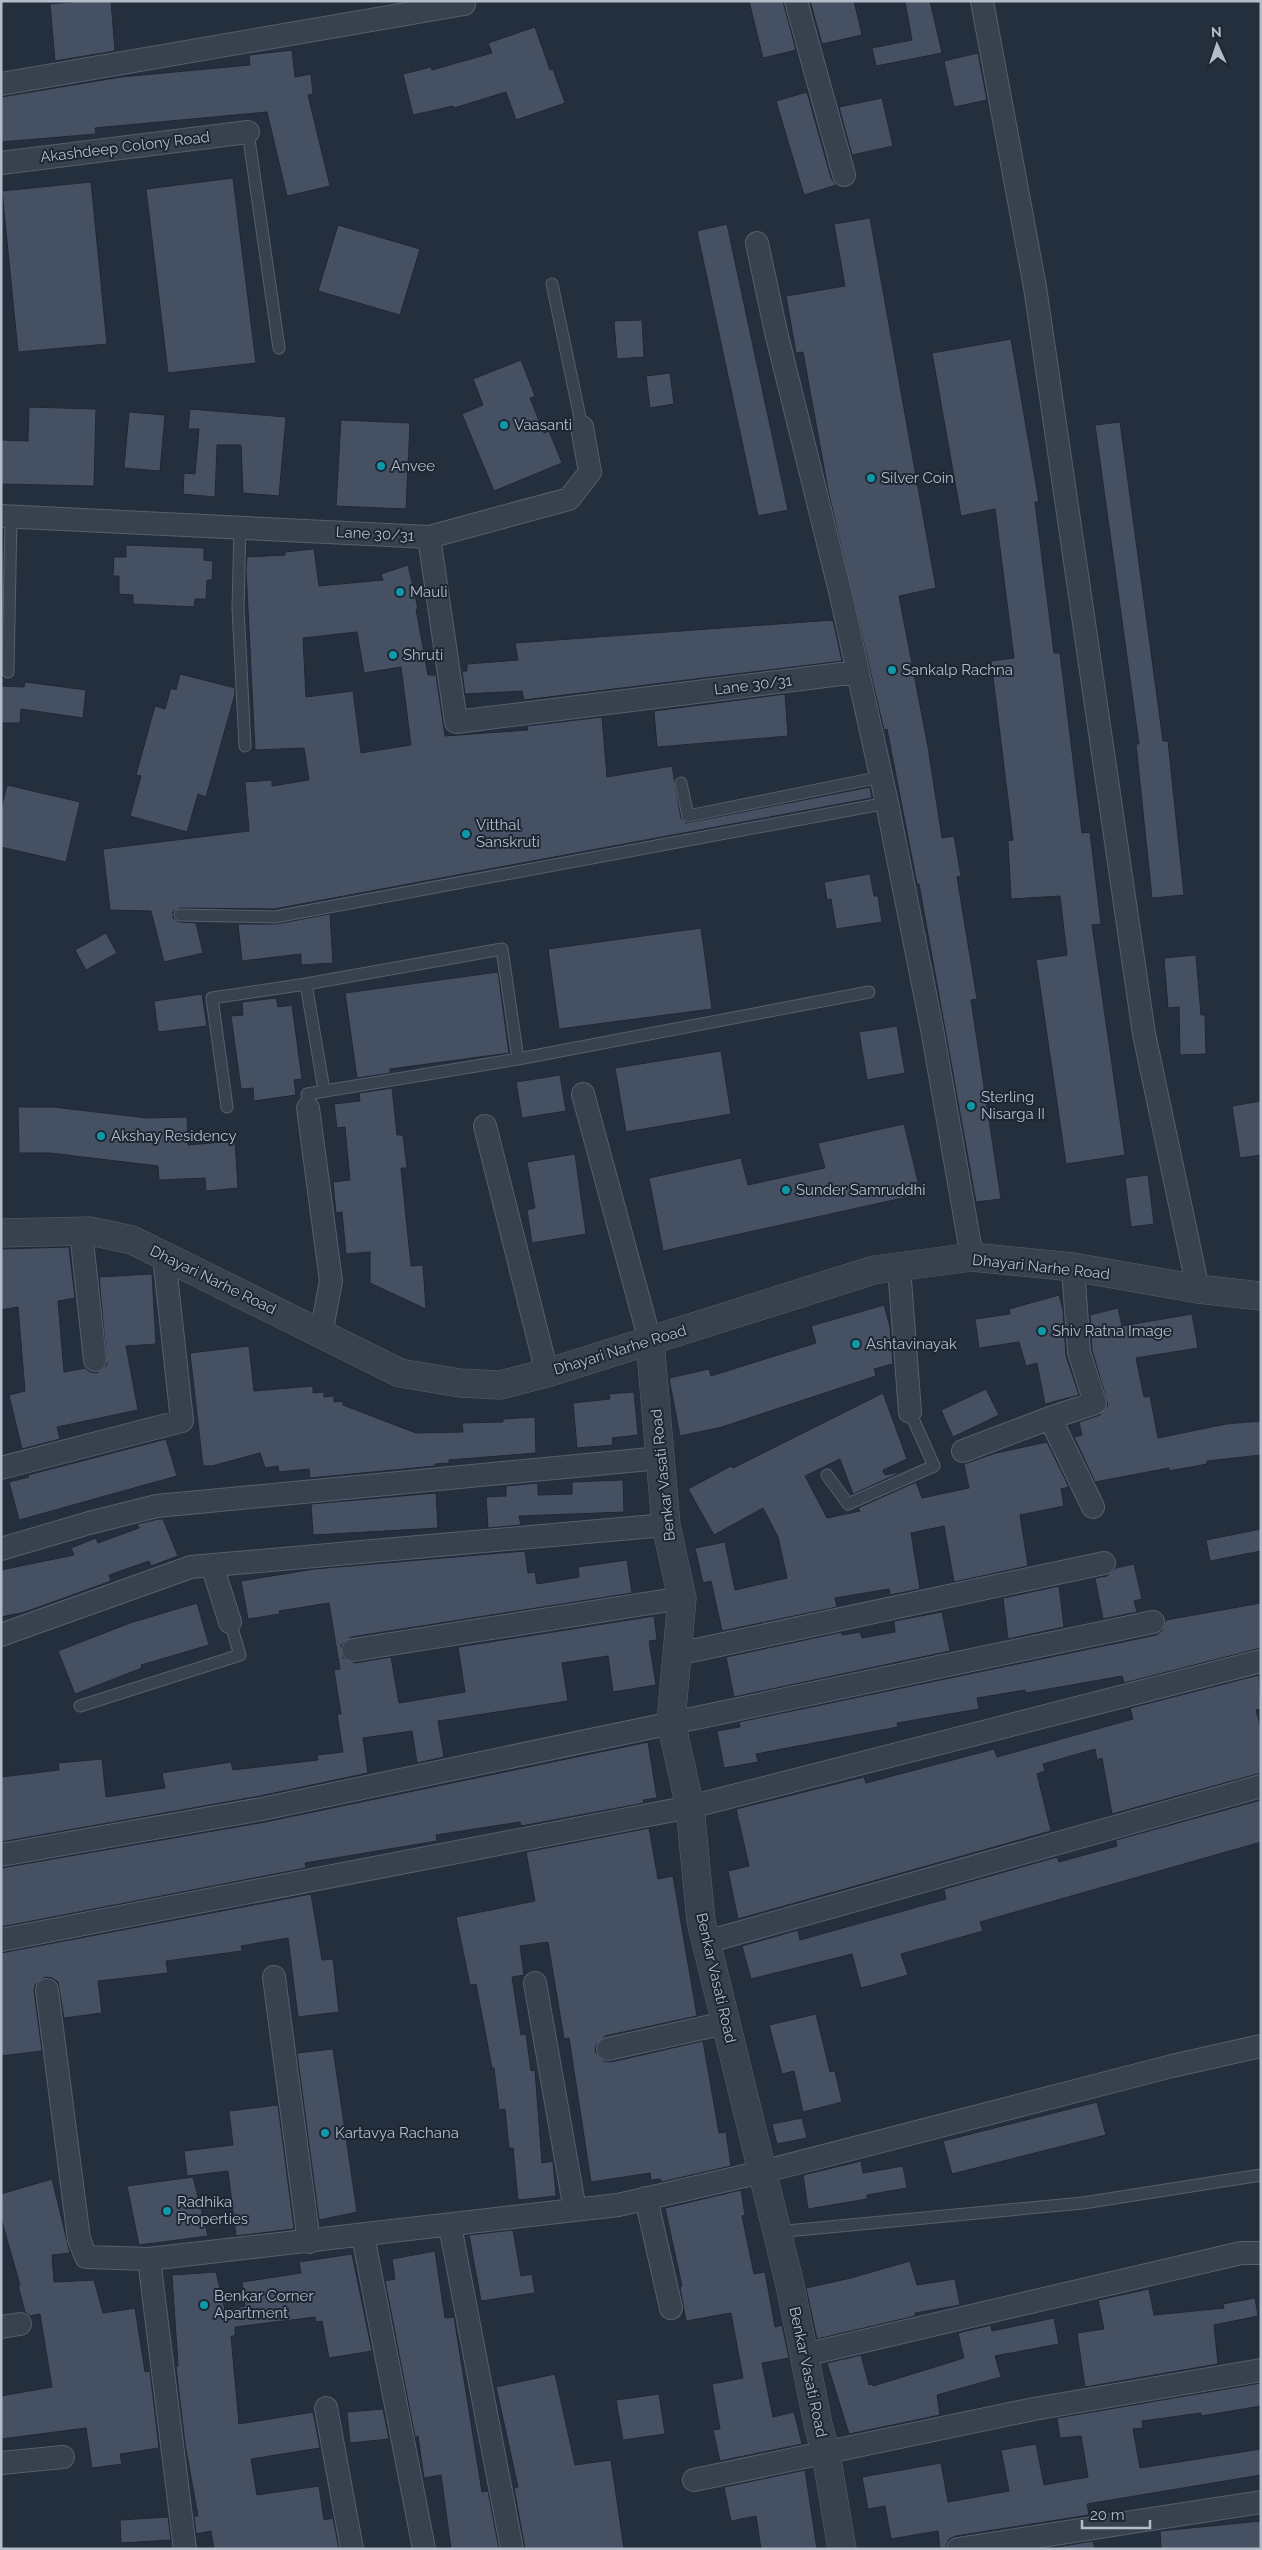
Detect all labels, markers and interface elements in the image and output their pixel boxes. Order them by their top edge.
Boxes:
north arrow [1192,20,1242,70]
text: N [1211,24,1222,40]
street label: Akashdeep Colony Road [39,128,211,166]
place label: Vaasanti [514,416,572,434]
marker: Vaasanti [498,419,510,431]
place label: Anvee [391,457,435,475]
marker: Anvee [375,460,387,472]
place label: Silver Coin [881,469,954,487]
marker: Silver Coin [865,472,877,484]
street label: Lane 30/31 [335,523,415,545]
place label: Mauli [410,583,448,601]
marker: Mauli [394,586,406,598]
place label: Shruti [403,646,443,664]
marker: Shruti [387,649,399,661]
place label: Sankalp Rachna [902,661,1013,679]
marker: Sankalp Rachna [886,664,898,676]
street label: Lane 30/31 [713,671,794,699]
place label: Vitthal Sanskruti [476,816,540,851]
marker: Vitthal Sanskruti [460,828,472,840]
place label: Sterling Nisarga II [981,1088,1045,1123]
marker: Sterling Nisarga II [965,1100,977,1112]
place label: Akshay Residency [111,1127,237,1145]
marker: Akshay Residency [95,1130,107,1142]
place label: Sunder Samruddhi [796,1181,926,1199]
marker: Sunder Samruddhi [780,1184,792,1196]
street label: Dhayari Narhe Road [147,1242,279,1318]
street label: Dhayari Narhe Road [971,1251,1111,1283]
street label: Dhayari Narhe Road [551,1321,689,1379]
place label: Shiv Ratna Image [1052,1322,1172,1340]
marker: Shiv Ratna Image [1036,1325,1048,1337]
place label: Ashtavinayak [866,1335,957,1353]
marker: Ashtavinayak [850,1338,862,1350]
street label: Benkar Vasati Road [647,1408,679,1542]
street label: Benkar Vasati Road [692,1911,740,2045]
place label: Kartavya Rachana [335,2124,459,2142]
marker: Kartavya Rachana [319,2127,331,2139]
place label: Radhika Properties [177,2193,248,2228]
marker: Radhika Properties [161,2205,173,2217]
place label: Benkar Corner Apartment [214,2287,314,2322]
marker: Benkar Corner Apartment [198,2299,210,2311]
street label: Benkar Vasati Road [785,2305,831,2439]
scale bar [1082,2498,1150,2530]
text: 20 m [1090,2506,1125,2524]

